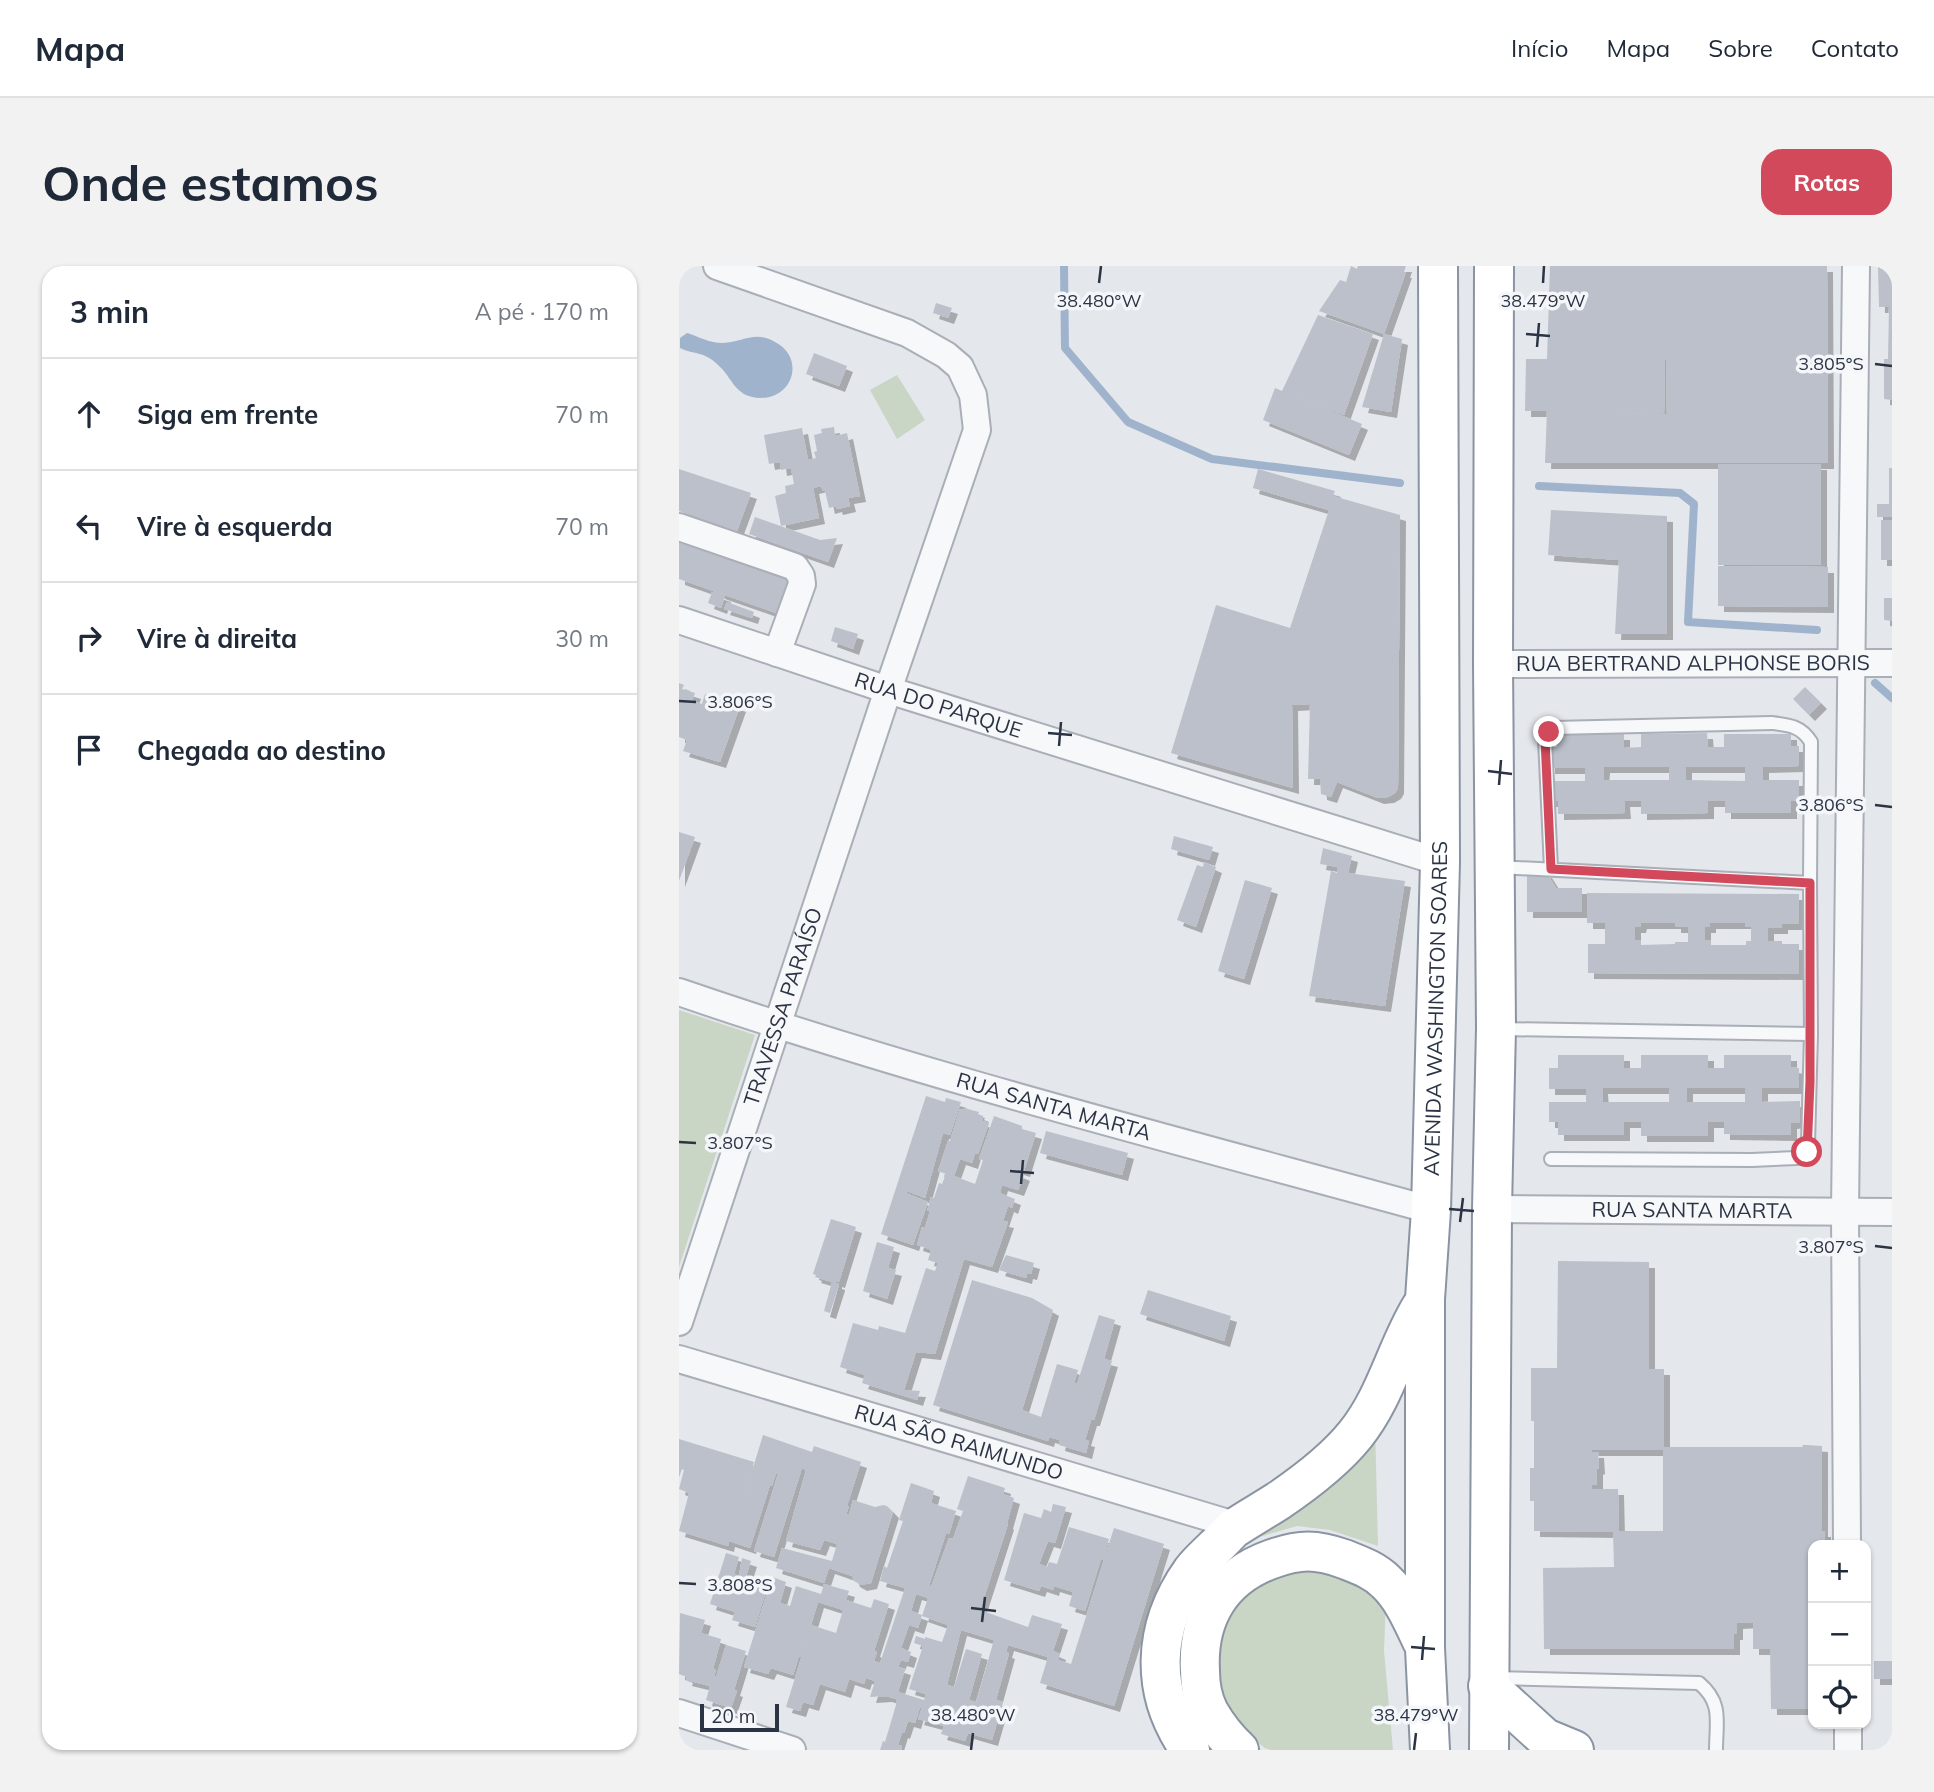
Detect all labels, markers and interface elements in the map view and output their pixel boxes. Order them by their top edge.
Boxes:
text: Mapa [35,28,125,69]
text: Início [1511,33,1568,63]
text: Mapa [1606,33,1670,63]
text: Sobre [1708,33,1773,63]
text: Contato [1811,33,1899,63]
button: Rotas [1761,149,1892,215]
text: Onde estamos [42,152,378,213]
text: 38.480°W [1056,289,1142,312]
text: 38.479°W [1500,289,1586,312]
text: 3 min [70,293,149,331]
text: A pé · 170 m [475,297,609,326]
text: 3.805°S [1798,352,1864,375]
icon: ahead [70,395,108,433]
text: Siga em frente [137,398,318,431]
text: 70 m [555,400,609,429]
icon: left [70,507,108,545]
text: Vire à esquerda [137,510,333,543]
text: 70 m [555,512,609,541]
icon: right [70,619,108,657]
text: Vire à direita [137,622,297,655]
text: 30 m [555,624,609,653]
street label: RUA BERTRAND ALPHONSE BORIS [1516,649,1870,676]
street label: RUA DO PARQUE [852,666,1025,743]
text: 3.806°S [707,690,773,713]
route end [1533,716,1564,747]
icon: arrive [70,731,108,769]
text: Chegada ao destino [137,734,386,767]
text: 3.806°S [1798,793,1864,816]
street label: AVENIDA WASHINGTON SOARES [1418,841,1452,1176]
street label: TRAVESSA PARAÍSO [737,904,827,1109]
street label: RUA SANTA MARTA [954,1066,1155,1146]
text: 3.807°S [707,1131,773,1154]
route start [1791,1136,1822,1167]
street label: RUA SANTA MARTA [1591,1196,1793,1223]
text: 3.807°S [1798,1235,1864,1258]
street label: RUA SÃO RAIMUNDO [851,1398,1067,1485]
map controls [1808,1540,1871,1729]
button: + [1808,1540,1871,1603]
text: 3.808°S [707,1573,773,1596]
button: − [1808,1603,1871,1666]
button: locate [1808,1666,1871,1729]
scale bar [700,1701,779,1733]
text: 38.480°W [930,1703,1016,1726]
text: 38.479°W [1373,1703,1459,1726]
text: 20 m [711,1704,755,1728]

